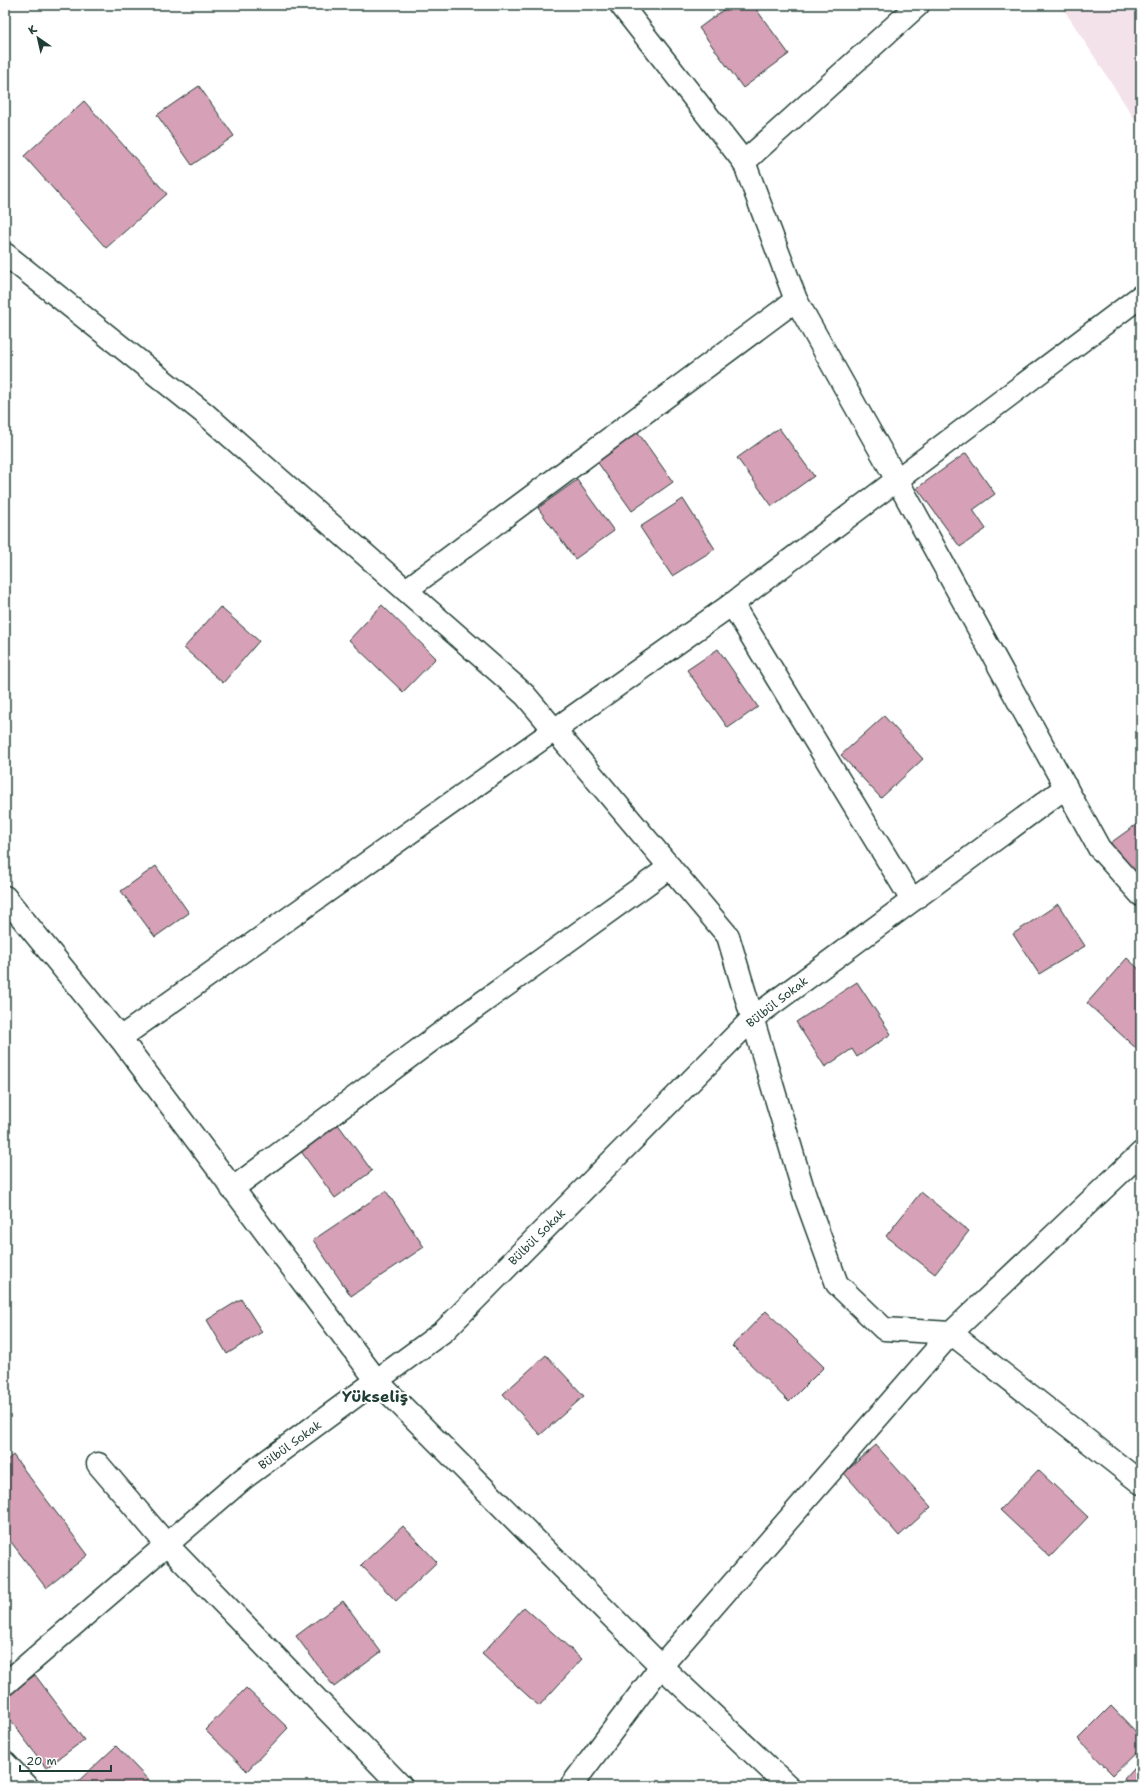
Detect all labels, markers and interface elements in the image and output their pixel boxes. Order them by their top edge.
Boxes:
north arrow [18,18,58,58]
text: K [25,22,40,38]
street label: Bülbül Sokak [743,973,811,1031]
street label: Bülbül Sokak [505,1205,569,1269]
district label: Yükseliş [342,1386,408,1407]
street label: Bülbül Sokak [255,1417,325,1473]
scale bar [20,1747,111,1773]
text: 20 m [26,1753,57,1769]

